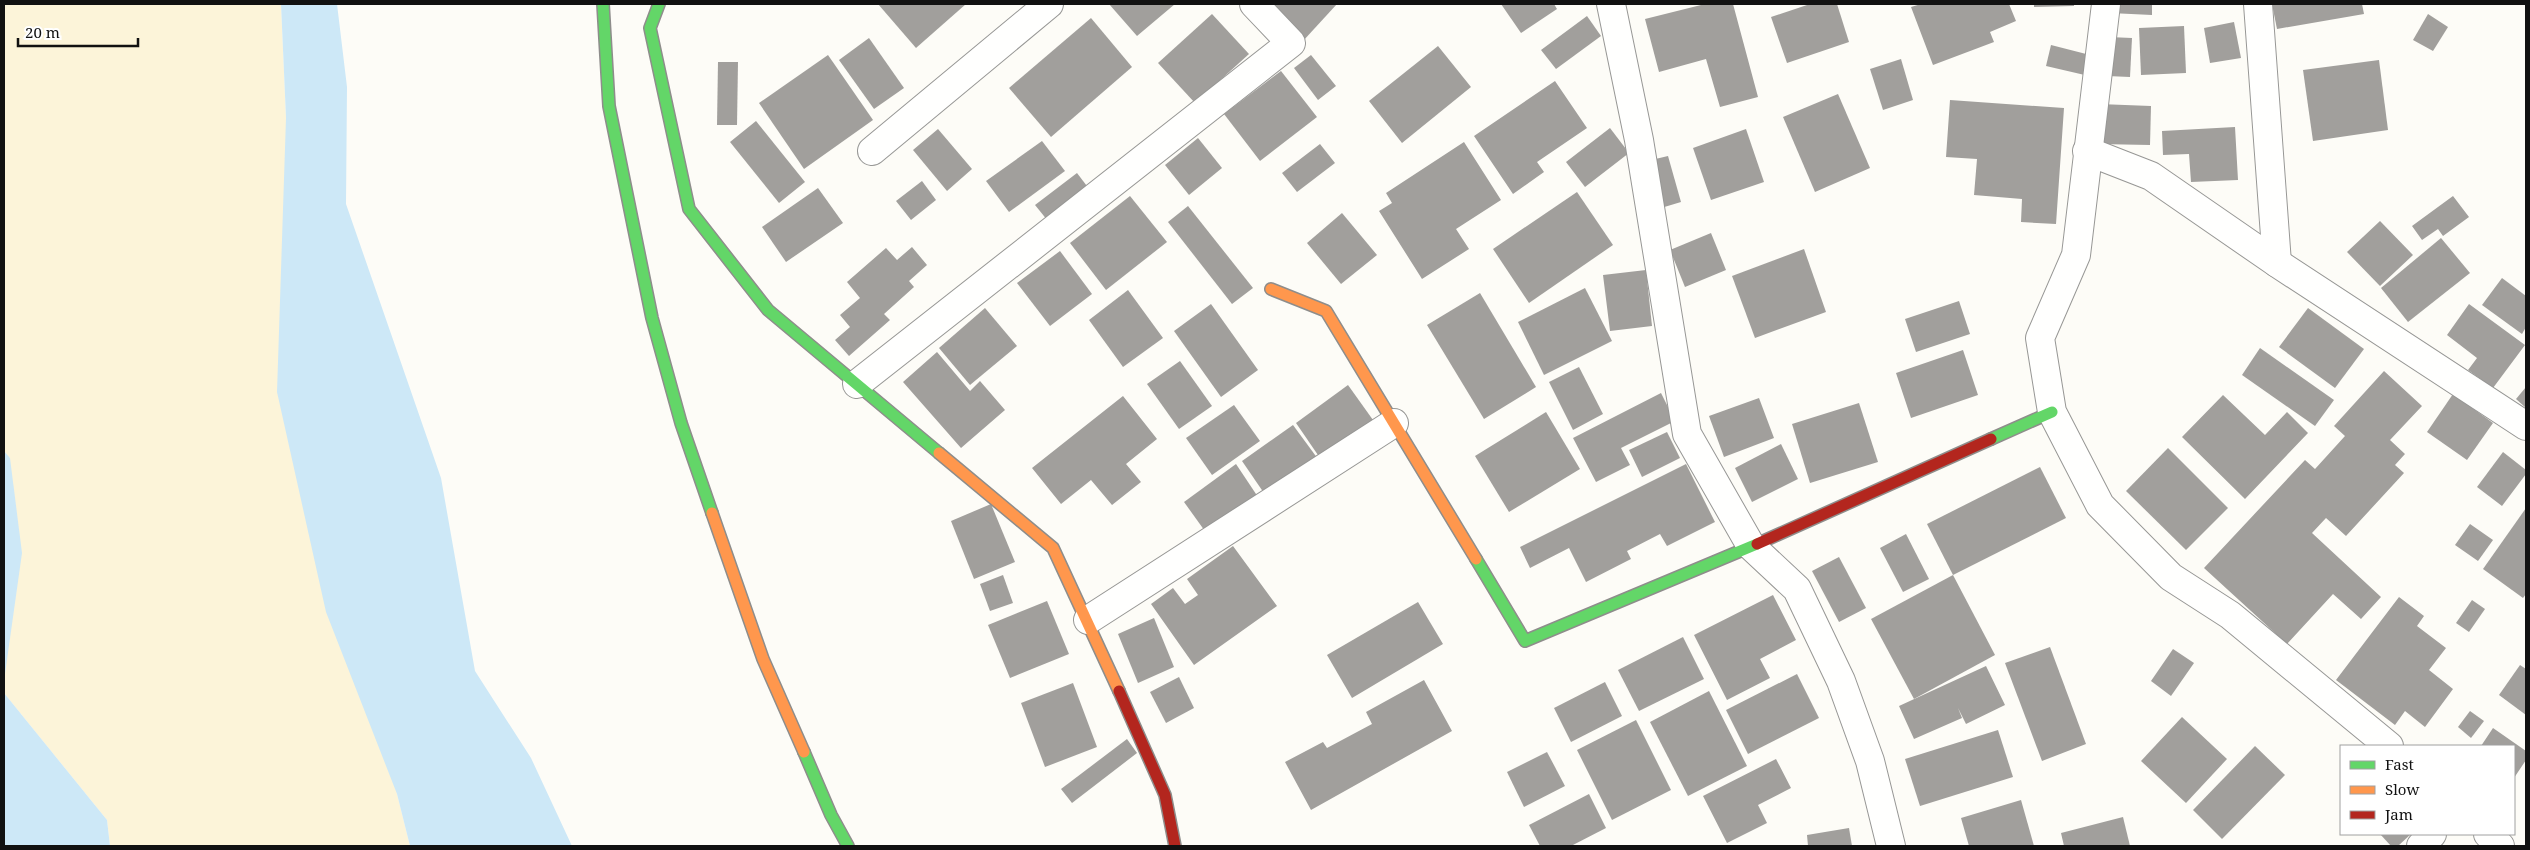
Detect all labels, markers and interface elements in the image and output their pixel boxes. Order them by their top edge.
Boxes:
scale bar [18,15,138,47]
text: 20 m [25,22,60,42]
legend [2340,745,2515,835]
text: Fast [2385,754,2414,774]
text: Slow [2385,779,2419,799]
text: Jam [2384,804,2413,824]

